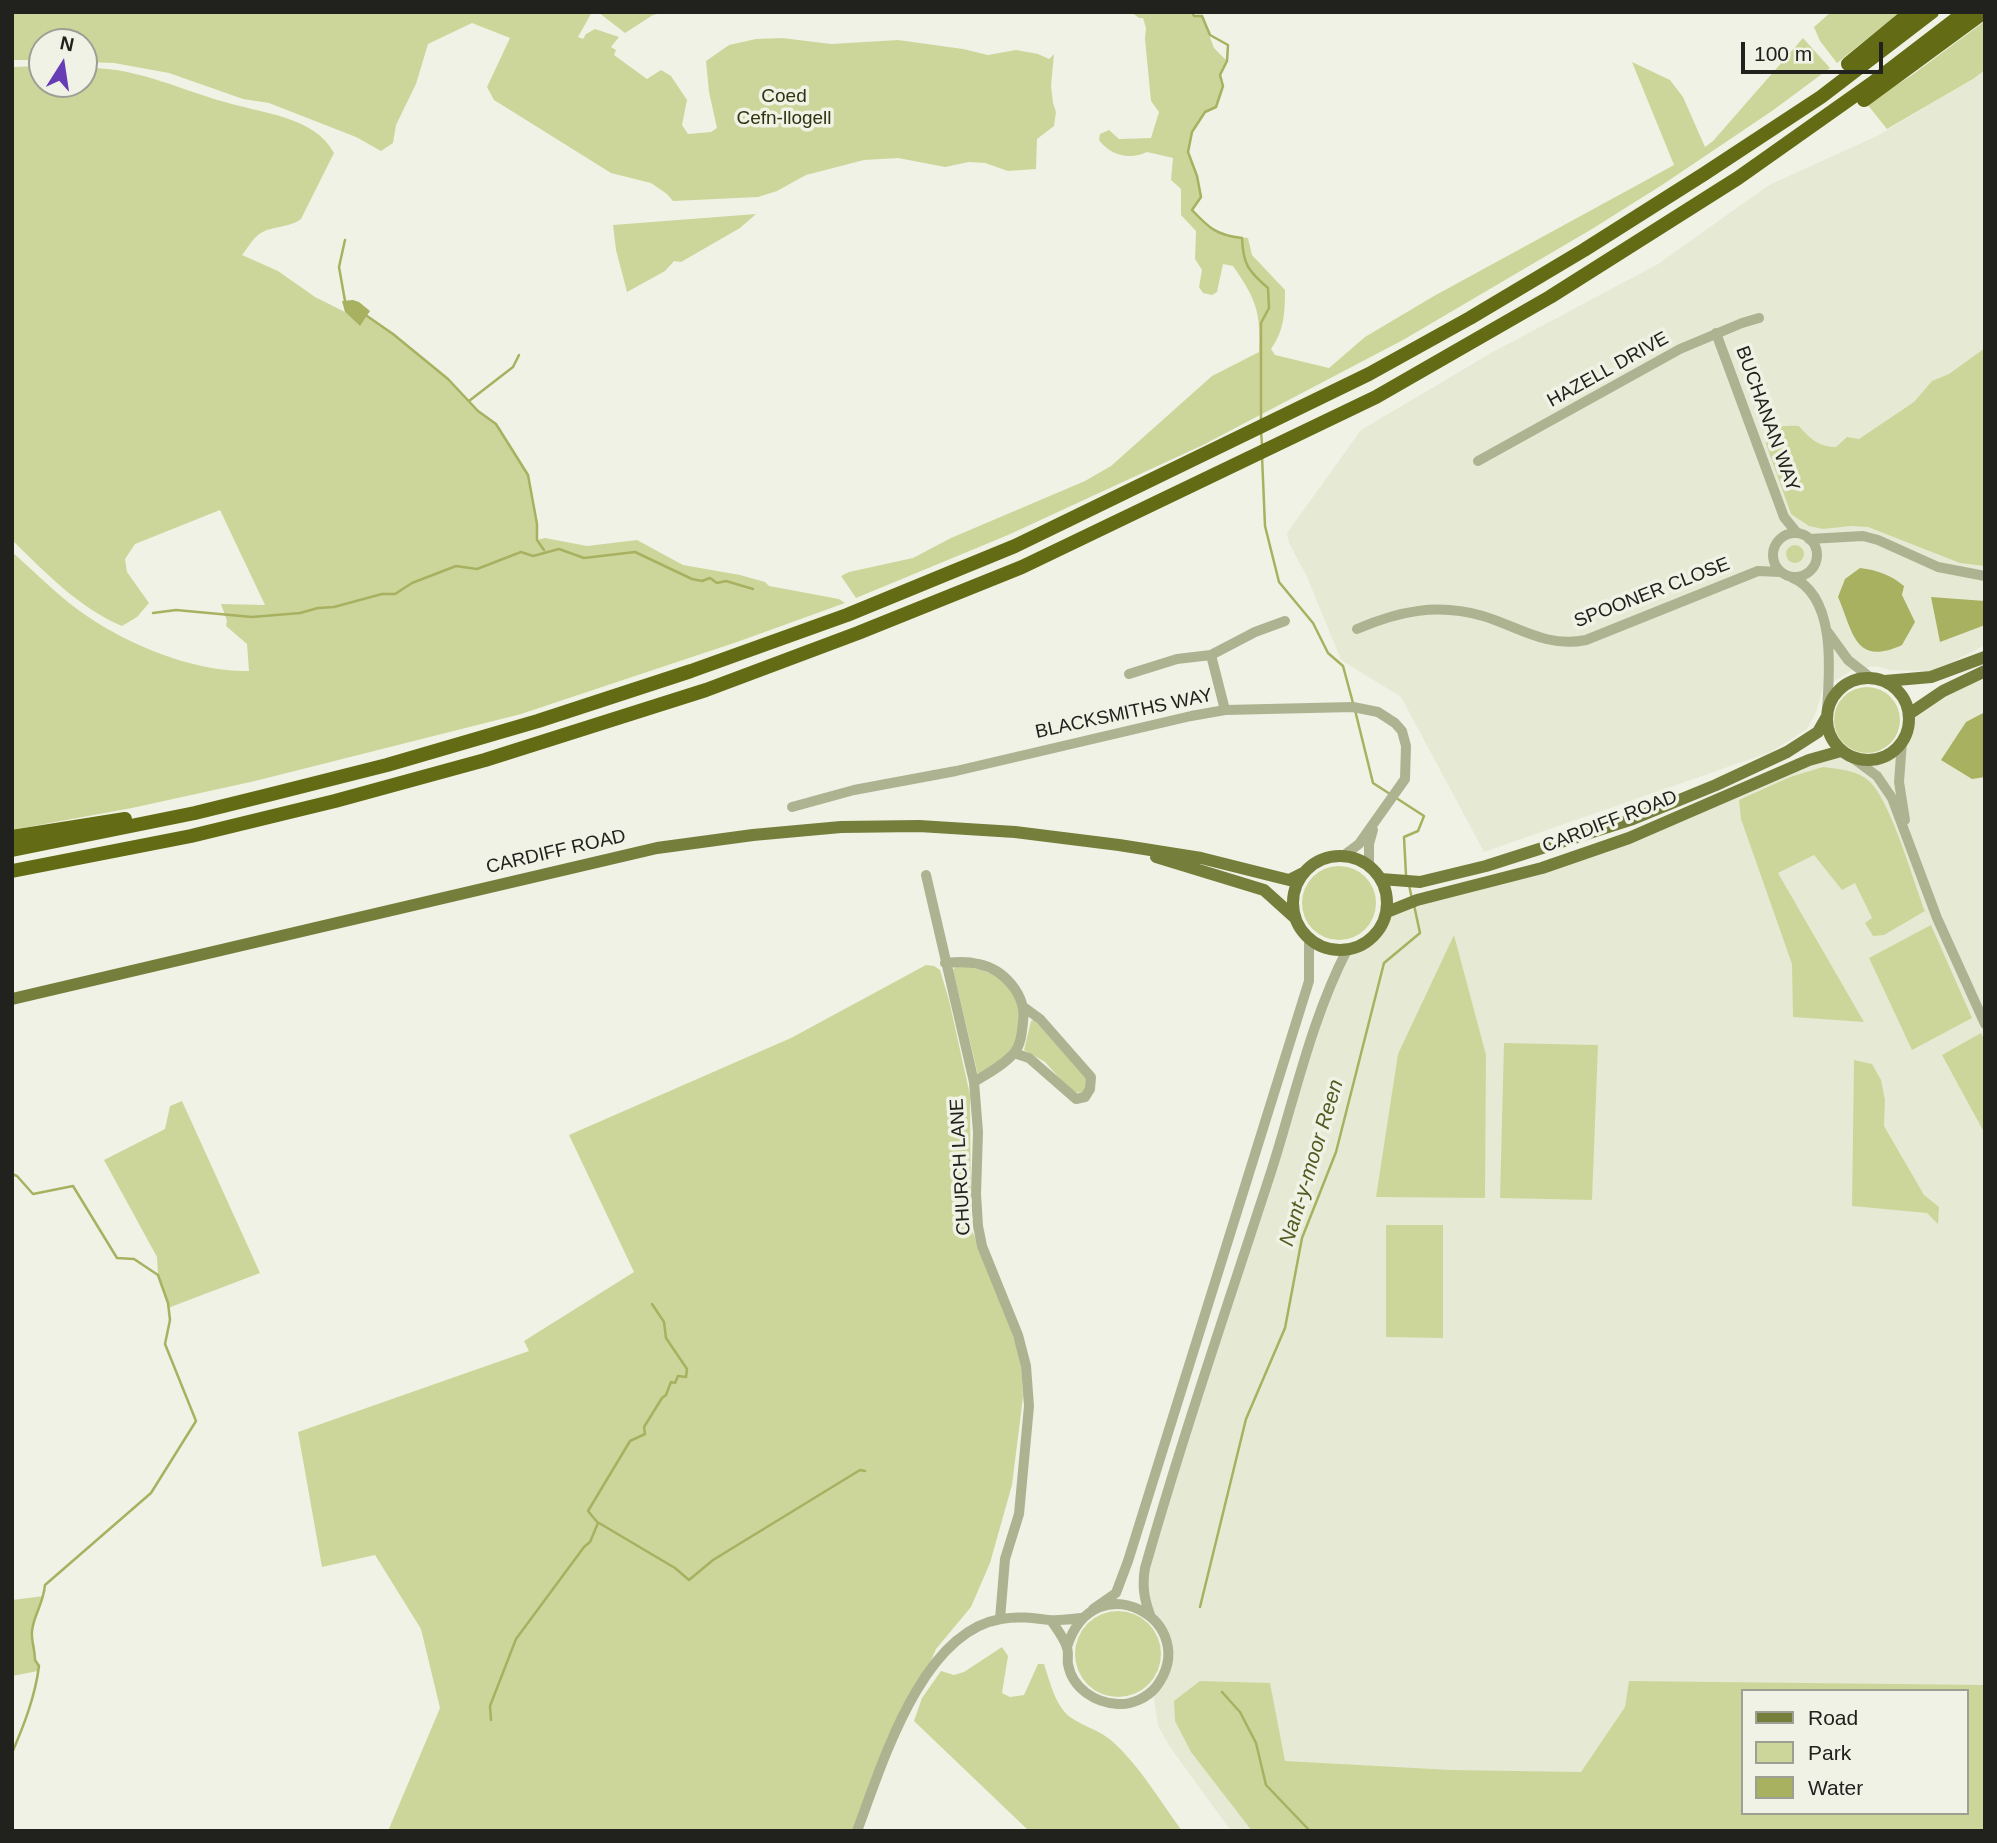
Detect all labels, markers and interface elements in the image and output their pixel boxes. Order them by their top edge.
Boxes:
north arrow [28,28,98,98]
scale bar [1745,28,1887,72]
text: N [58,32,76,56]
text: 100 m [1754,42,1812,65]
park label: Coed Cefn-llogell [736,86,832,130]
street label: HAZELL DRIVE [1543,327,1673,413]
street label: BUCHANAN WAY [1730,343,1804,495]
street label: SPOONER CLOSE [1571,553,1733,633]
street label: BLACKSMITHS WAY [1033,684,1215,744]
street label: CARDIFF ROAD [1539,786,1681,858]
street label: CARDIFF ROAD [484,825,628,879]
water label: Nant-y-moor Reen [1275,1077,1349,1249]
street label: CHURCH LANE [946,1098,976,1236]
legend [1742,1689,1969,1815]
text: Road [1808,1706,1858,1729]
text: Park [1808,1741,1851,1764]
text: Water [1808,1776,1863,1799]

